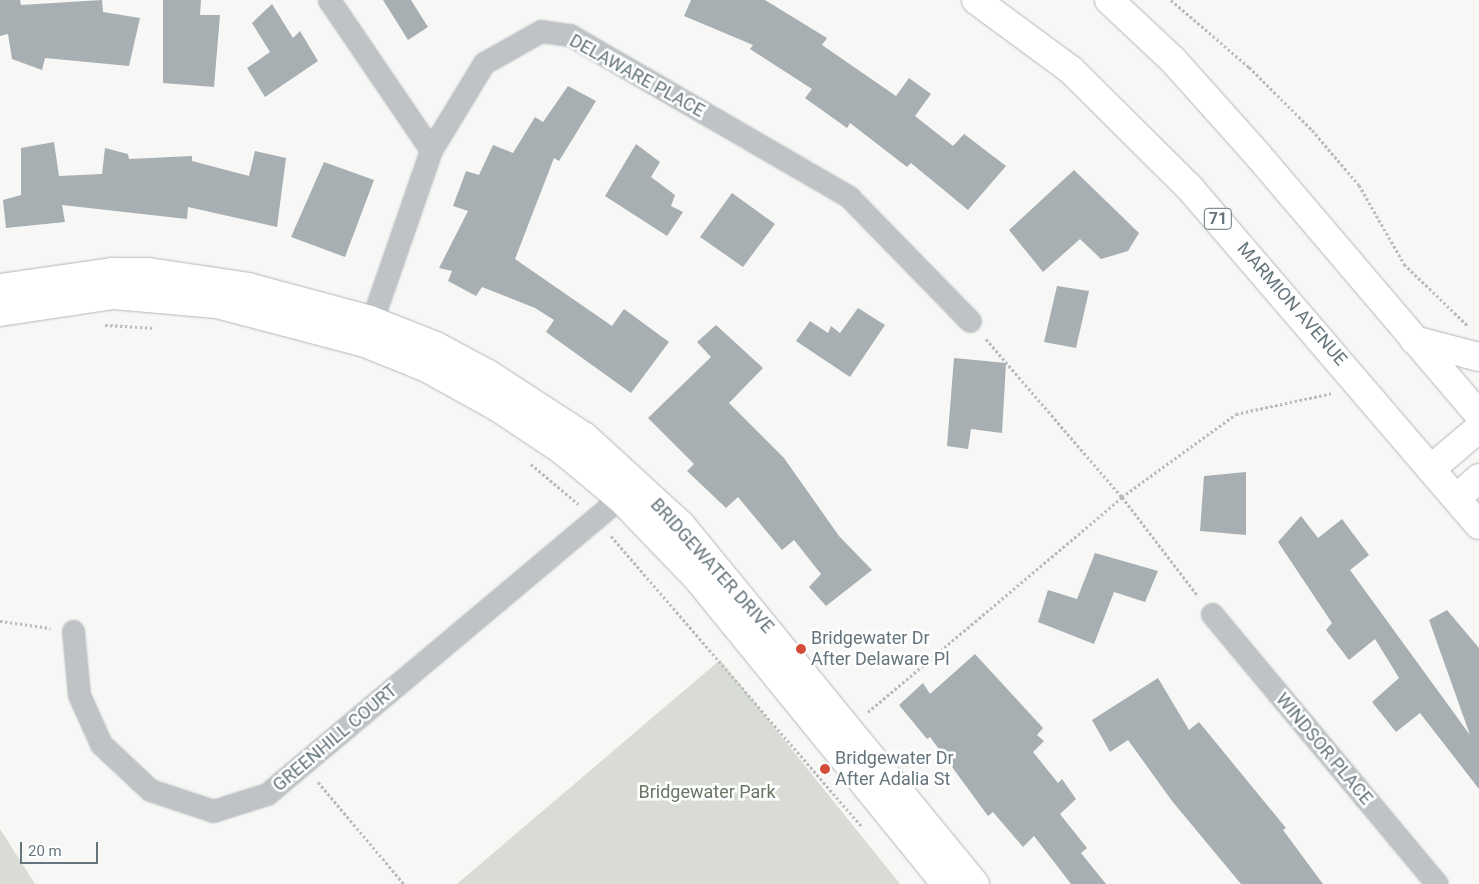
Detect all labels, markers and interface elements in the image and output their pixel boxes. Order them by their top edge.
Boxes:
street label: DELAWARE PLACE [566,30,708,122]
road number: 71 [1203,205,1233,232]
street label: MARMION AVENUE [1233,238,1351,370]
street label: BRIDGEWATER DRIVE [646,494,778,638]
place label: Bridgewater Dr After Delaware Pl [811,628,950,670]
marker: Bridgewater Dr After Delaware Pl [795,643,807,655]
street label: GREENHILL COURT [269,680,401,796]
street label: WINDSOR PLACE [1271,689,1377,809]
place label: Bridgewater Dr After Adalia St [835,748,954,791]
marker: Bridgewater Dr After Adalia St [819,763,831,775]
park label: Bridgewater Park [638,781,776,803]
scale bar [22,832,100,864]
text: 20 m [28,842,62,860]

